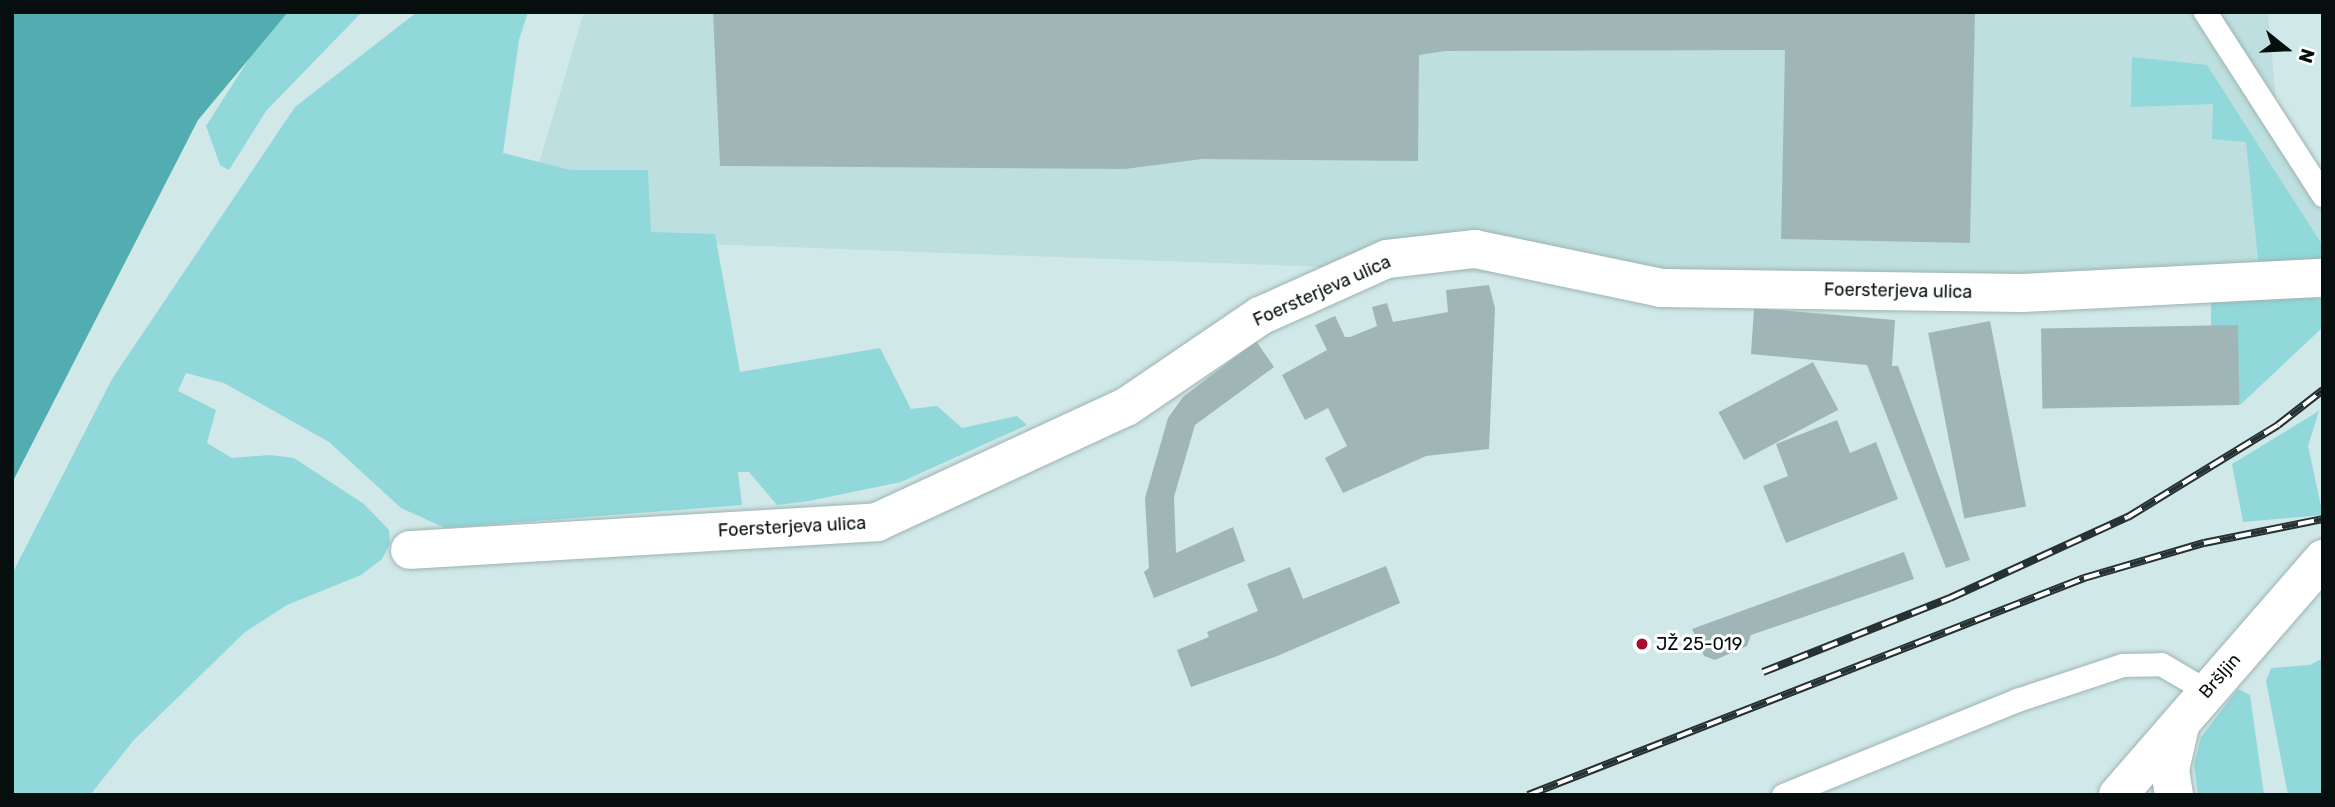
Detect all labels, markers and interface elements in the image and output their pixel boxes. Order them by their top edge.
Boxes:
north arrow [2251,14,2321,84]
text: N [2293,46,2319,66]
street label: Foersterjeva ulica [1250,251,1394,331]
street label: Foersterjeva ulica [1824,279,1972,303]
street label: Foersterjeva ulica [717,512,867,542]
place label: JŽ 25-019 [1656,633,1742,655]
marker: JŽ 25-019 [1634,636,1650,652]
street label: Bršljin [2195,649,2245,703]

